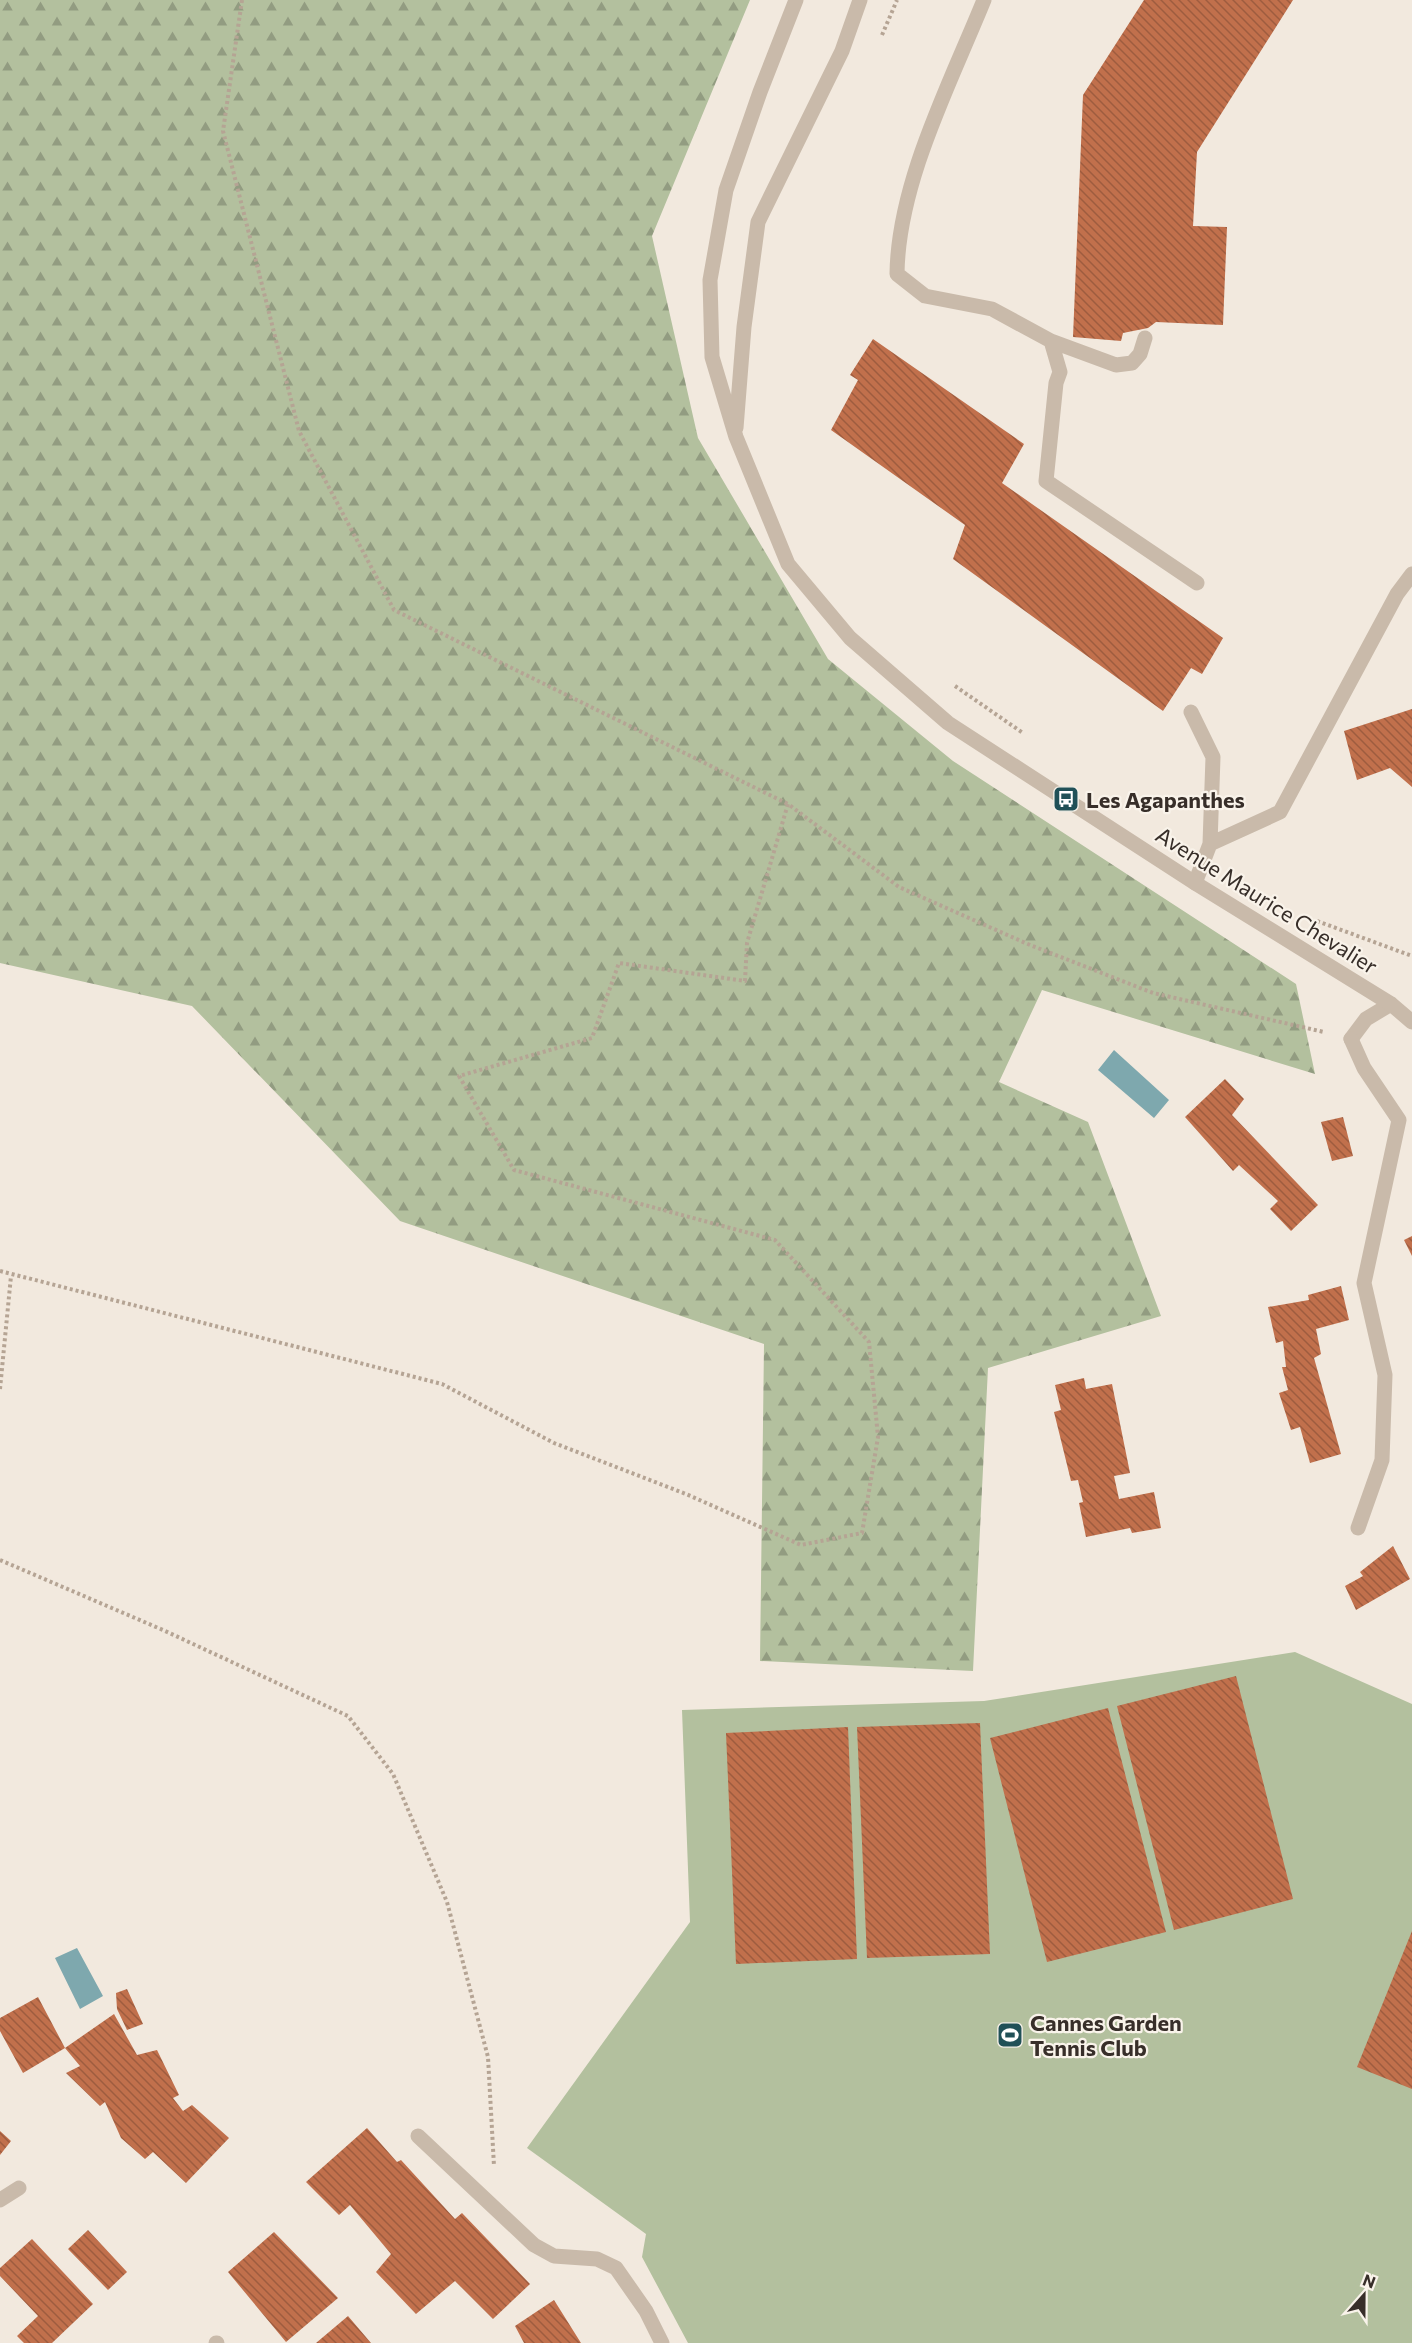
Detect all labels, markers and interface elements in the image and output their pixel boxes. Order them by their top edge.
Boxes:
bus stop icon: Les Agapanthes [1051,784,1081,814]
place label: Les Agapanthes [1086,786,1245,813]
street label: Avenue Maurice Chevalier [1151,821,1383,980]
place label: Cannes Garden Tennis Club [1030,2009,1182,2061]
sports icon: Cannes Garden Tennis Club [995,2020,1025,2050]
north arrow [1334,2265,1394,2325]
text: N [1361,2270,1379,2292]

